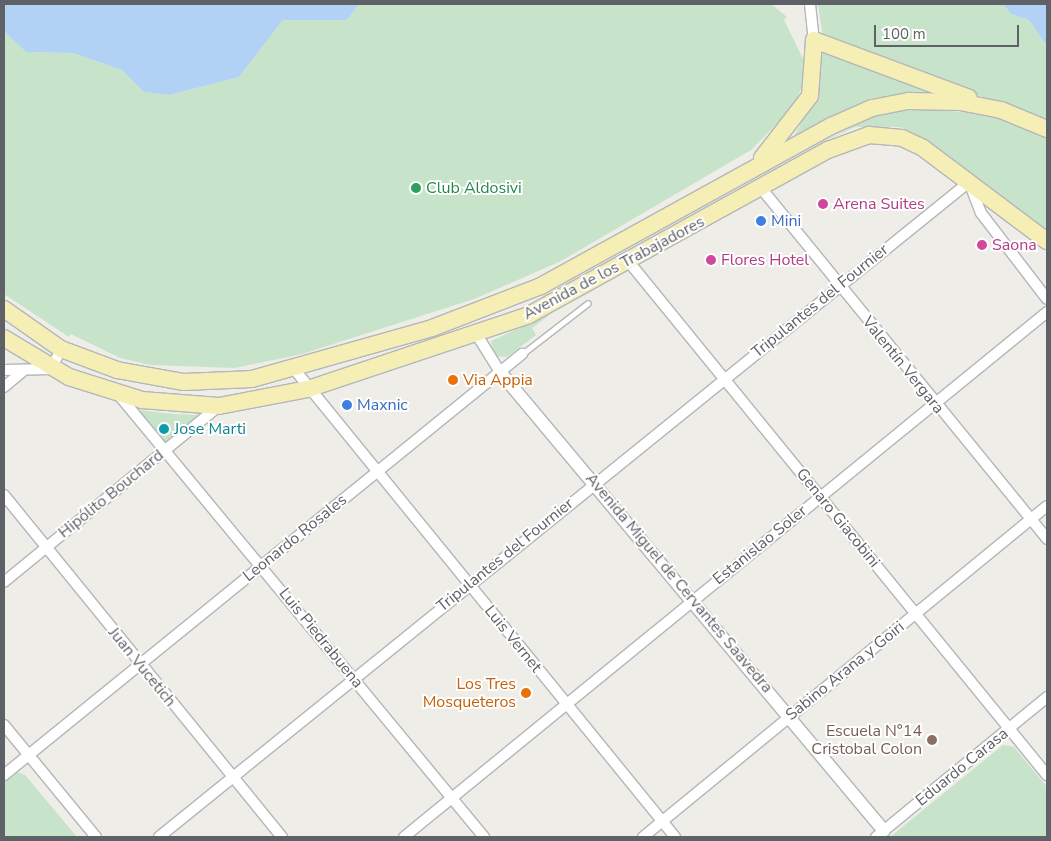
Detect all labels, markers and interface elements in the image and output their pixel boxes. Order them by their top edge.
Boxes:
scale bar [876,15,1021,47]
text: 100 m [882,24,926,44]
place label: Club Aldosivi [426,178,522,198]
marker: Club Aldosivi [410,182,422,194]
place label: Arena Suites [833,194,925,214]
marker: Arena Suites [817,198,829,210]
place label: Mini [771,211,801,231]
street label: Avenida de los Trabajadores [520,212,708,324]
marker: Mini [755,215,767,227]
place label: Saona [992,235,1037,255]
marker: Saona [976,239,988,251]
street label: Tripulantes del Fournier [748,240,892,362]
place label: Flores Hotel [721,250,809,270]
marker: Flores Hotel [705,254,717,266]
street label: Valentín Vergara [858,313,948,417]
place label: Via Appia [463,370,533,390]
marker: Via Appia [447,374,459,386]
place label: Maxnic [357,395,408,415]
marker: Maxnic [341,399,353,411]
place label: Jose Marti [174,419,246,439]
marker: Jose Marti [158,423,170,435]
street label: Hipólito Bouchard [55,446,167,542]
street label: Genaro Giacobini [792,465,884,571]
street label: Avenida Miguel de Cervantes Saavedra [581,469,777,697]
street label: Leonardo Rosales [239,490,351,586]
street label: Tripulantes del Fournier [433,494,577,616]
street label: Estanislao Soler [709,501,811,589]
street label: Luis Piedrabuena [275,584,367,692]
street label: Luis Vernet [480,602,546,676]
street label: Sabino Arana y Goiri [782,617,908,725]
street label: Juan Vucetich [104,623,180,711]
place label: Los Tres Mosqueteros [423,674,516,712]
marker: Los Tres Mosqueteros [520,687,532,699]
place label: Escuela N°14 Cristobal Colon [811,721,922,759]
street label: Eduardo Carasa [912,724,1012,810]
marker: Escuela N°14 Cristobal Colon [926,734,938,746]

